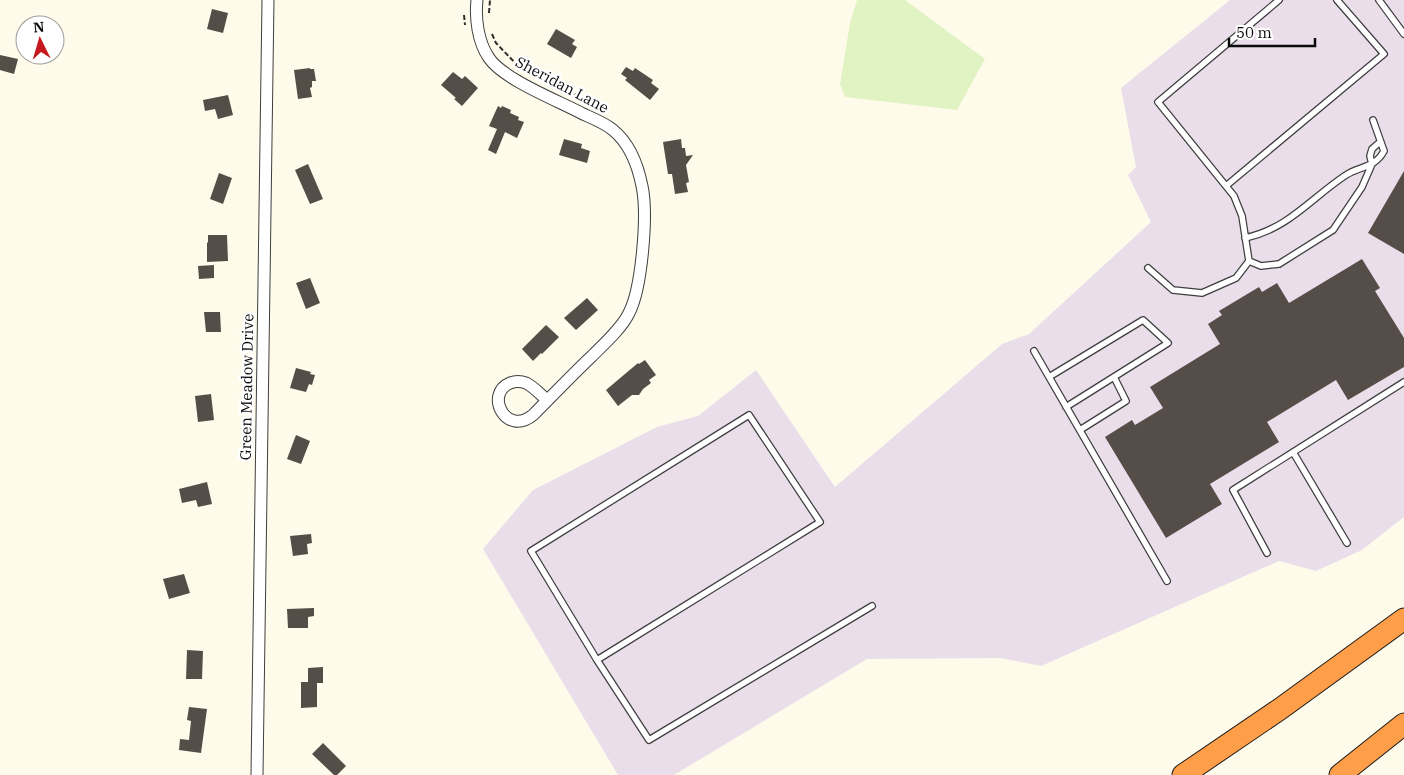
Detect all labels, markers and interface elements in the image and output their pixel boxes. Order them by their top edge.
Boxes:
north arrow [15,15,65,65]
scale bar [1229,15,1315,47]
text: N [33,18,45,36]
text: 50 m [1236,23,1272,42]
street label: Sheridan Lane [512,52,612,117]
street label: Green Meadow Drive [236,314,257,460]

